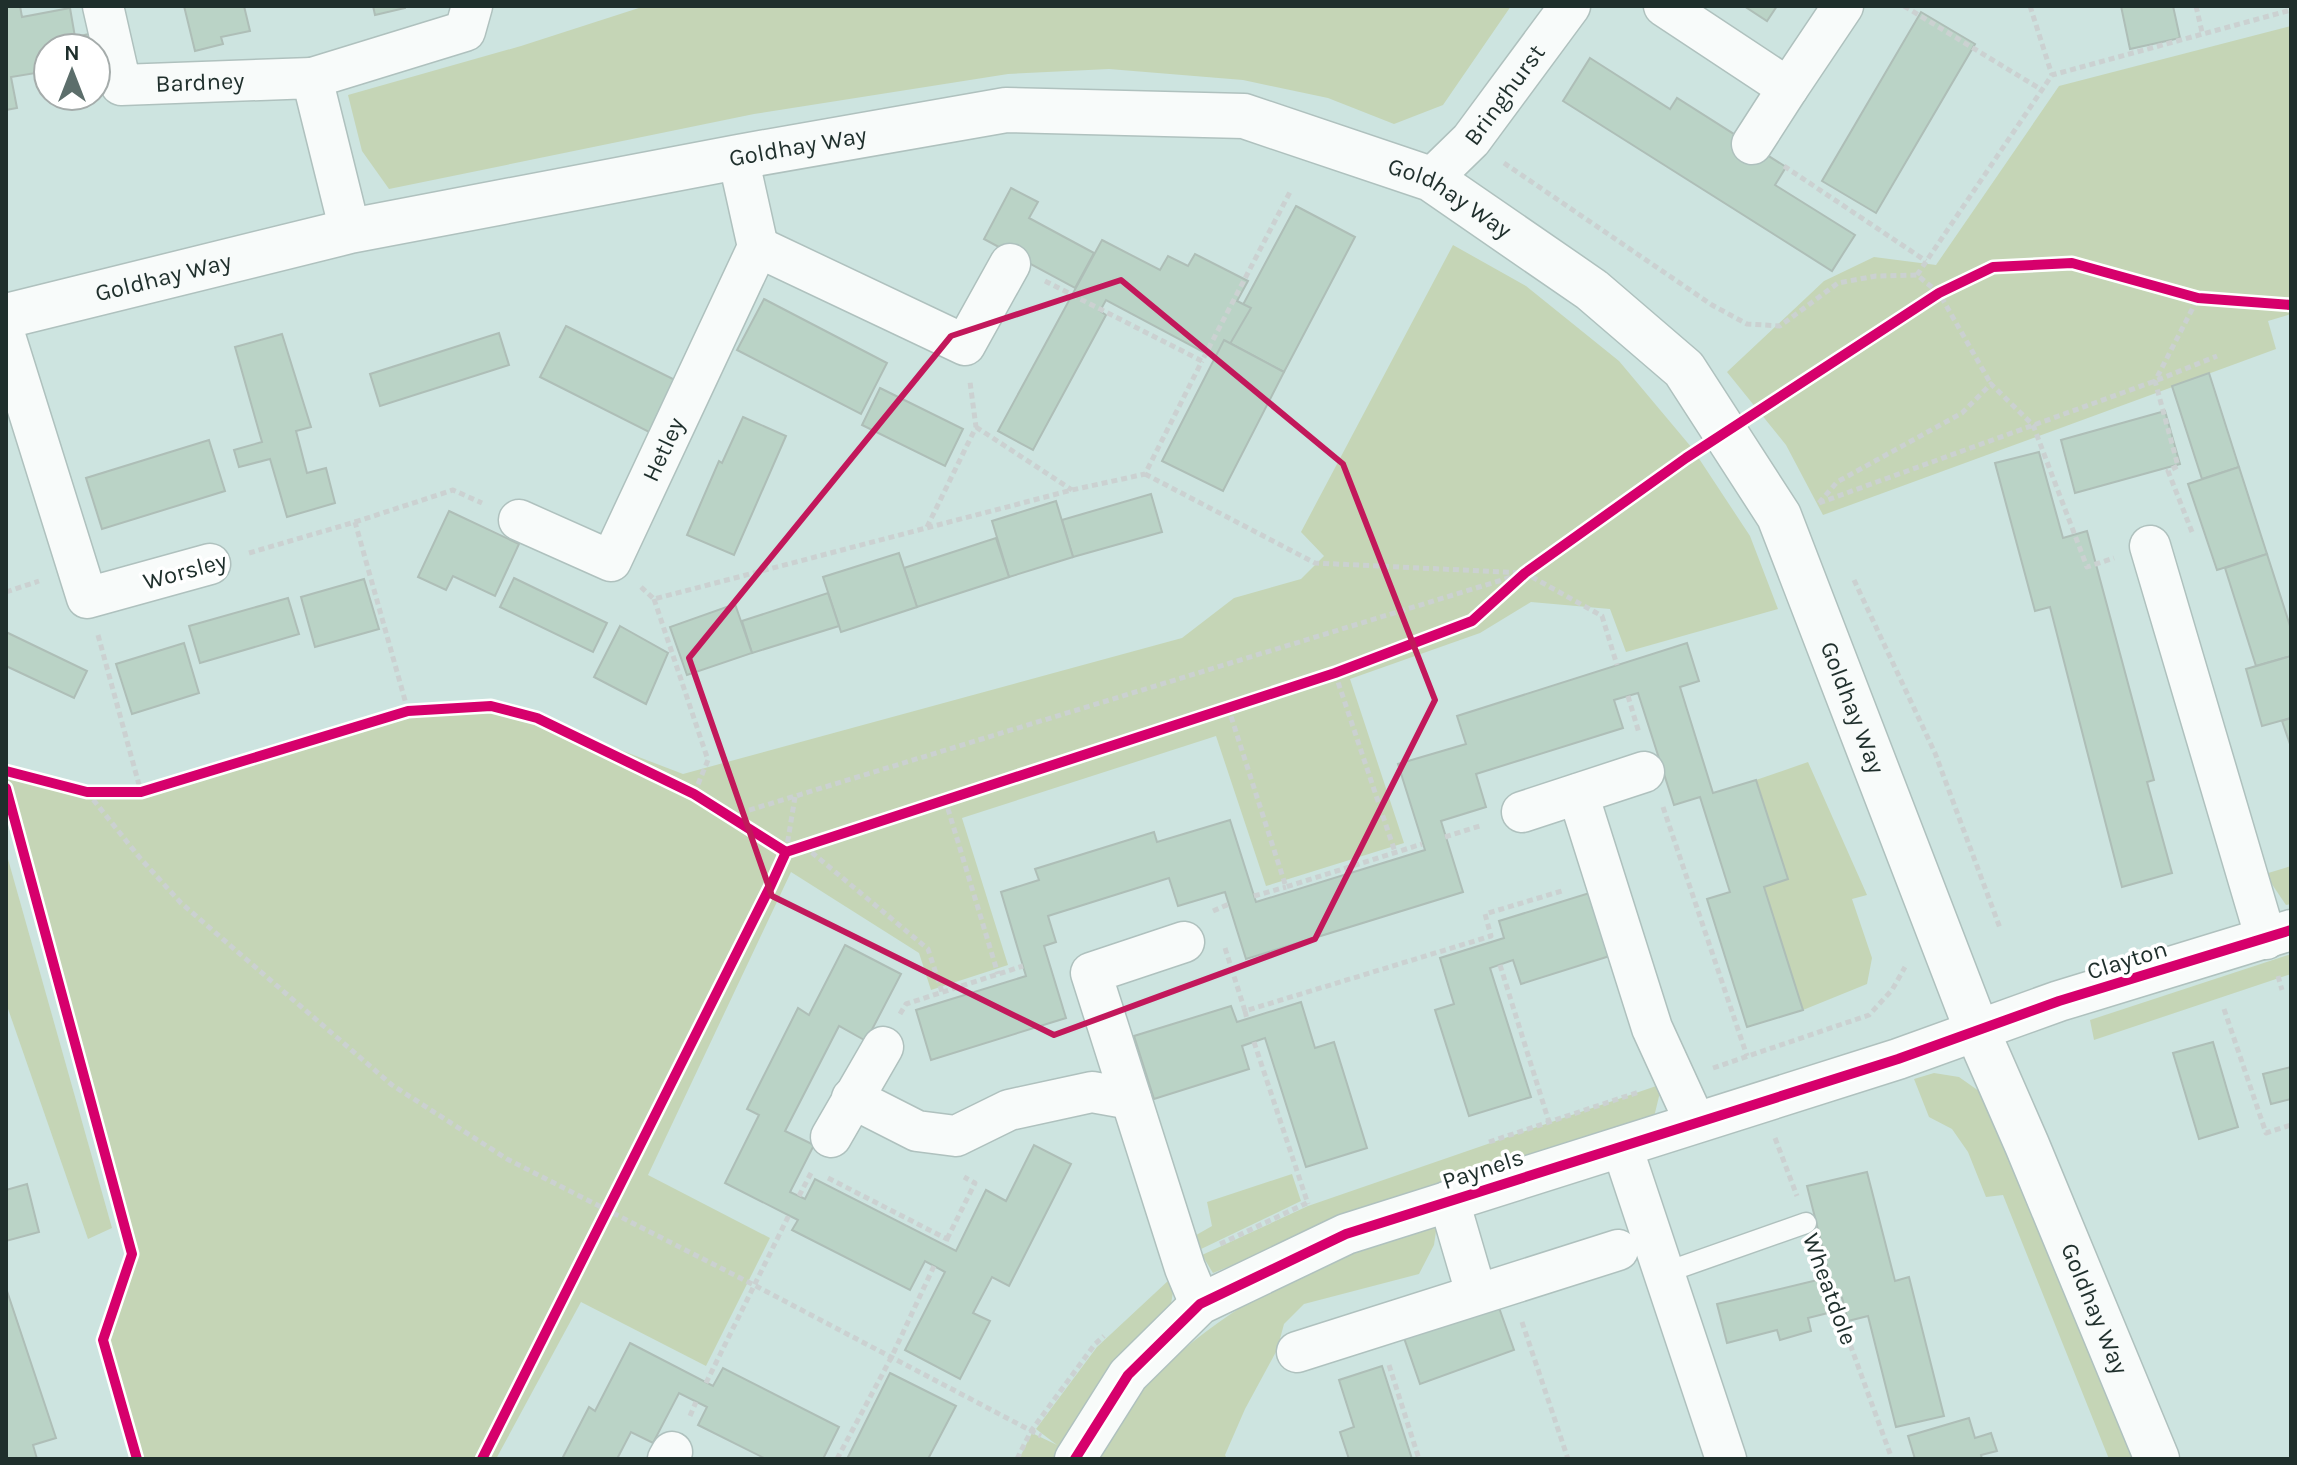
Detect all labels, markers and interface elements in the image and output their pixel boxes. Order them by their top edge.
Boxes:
north arrow [32,32,112,112]
street label: Bringhurst [1458,39,1551,151]
text: N [64,40,80,66]
street label: Bardney [155,66,245,98]
street label: Goldhay Way [727,121,869,172]
street label: Goldhay Way [1384,152,1517,244]
street label: Goldhay Way [92,247,234,307]
street label: Hetley [636,413,690,486]
street label: Worsley [140,546,230,596]
street label: Goldhay Way [1815,638,1891,778]
street label: Clayton [2083,935,2171,985]
street label: Paynels [1439,1143,1527,1195]
street label: Wheatdole [1797,1229,1863,1349]
street label: Goldhay Way [2055,1239,2134,1378]

